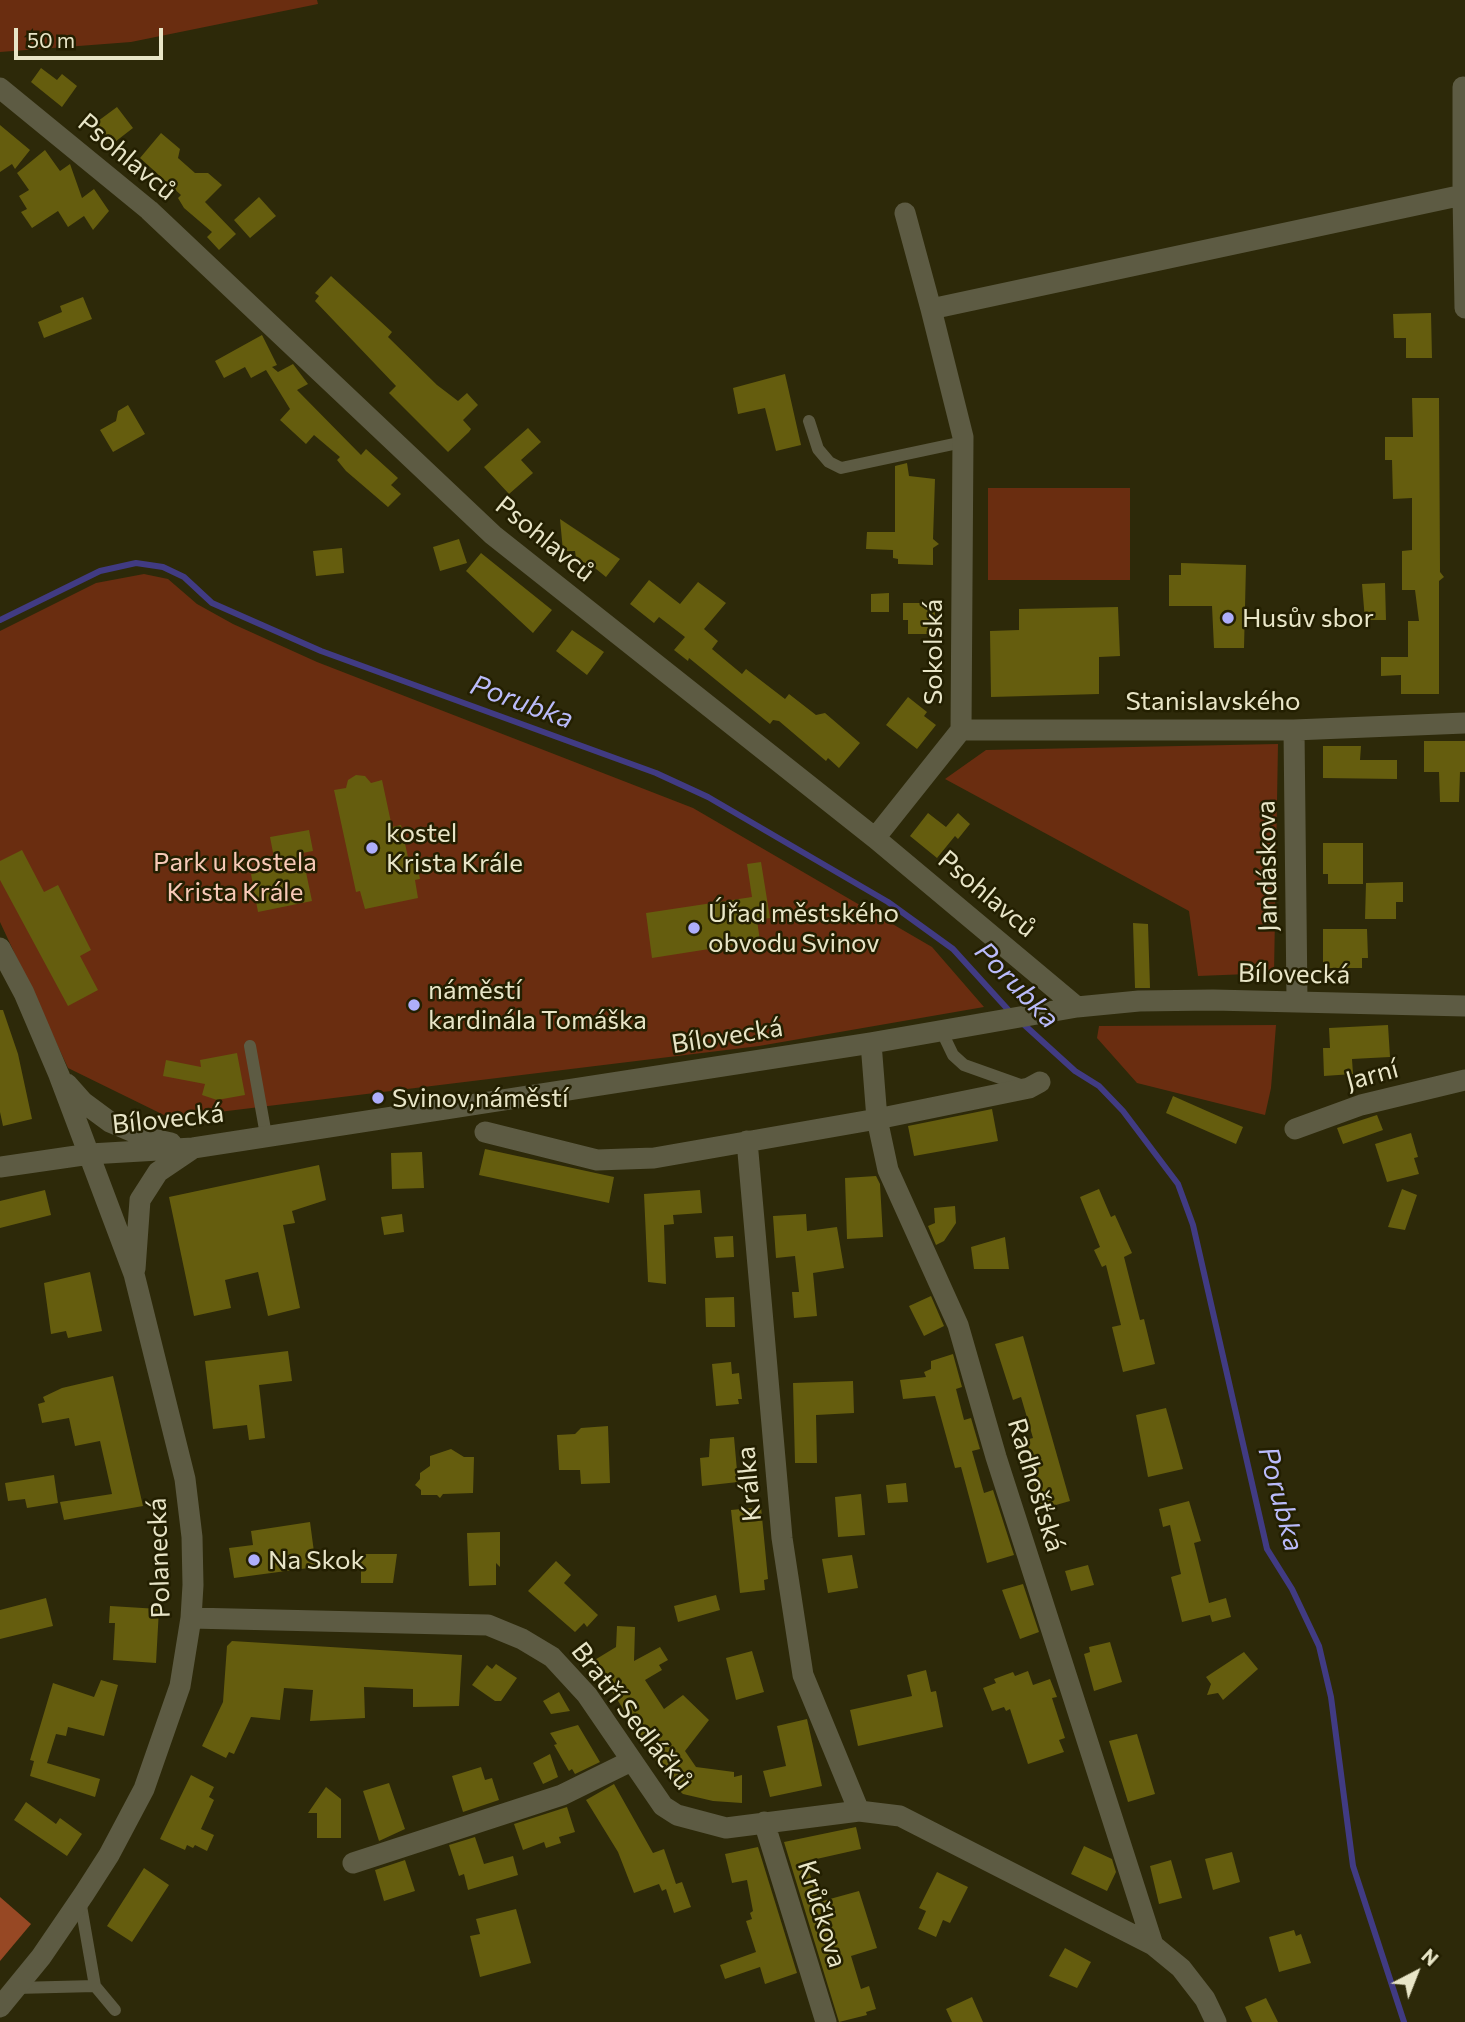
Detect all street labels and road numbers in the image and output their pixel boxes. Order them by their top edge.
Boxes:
street label: Psohlavců [72,107,182,207]
street label: Psohlavců [489,490,601,588]
street label: Sokolská [917,599,949,705]
street label: Stanislavského [1125,685,1301,717]
street label: Jandáskova [1250,800,1284,932]
street label: Psohlavců [932,844,1042,944]
street label: Bílovecká [1238,957,1350,991]
street label: Bílovecká [669,1012,785,1060]
street label: Jarní [1342,1053,1402,1097]
street label: Bílovecká [111,1098,225,1140]
street label: Radhošťská [1001,1414,1071,1556]
street label: Králka [730,1445,768,1523]
street label: Polanecká [141,1497,177,1619]
street label: Bratří Sedláčků [565,1636,699,1796]
street label: Krůčkova [791,1857,853,1971]

